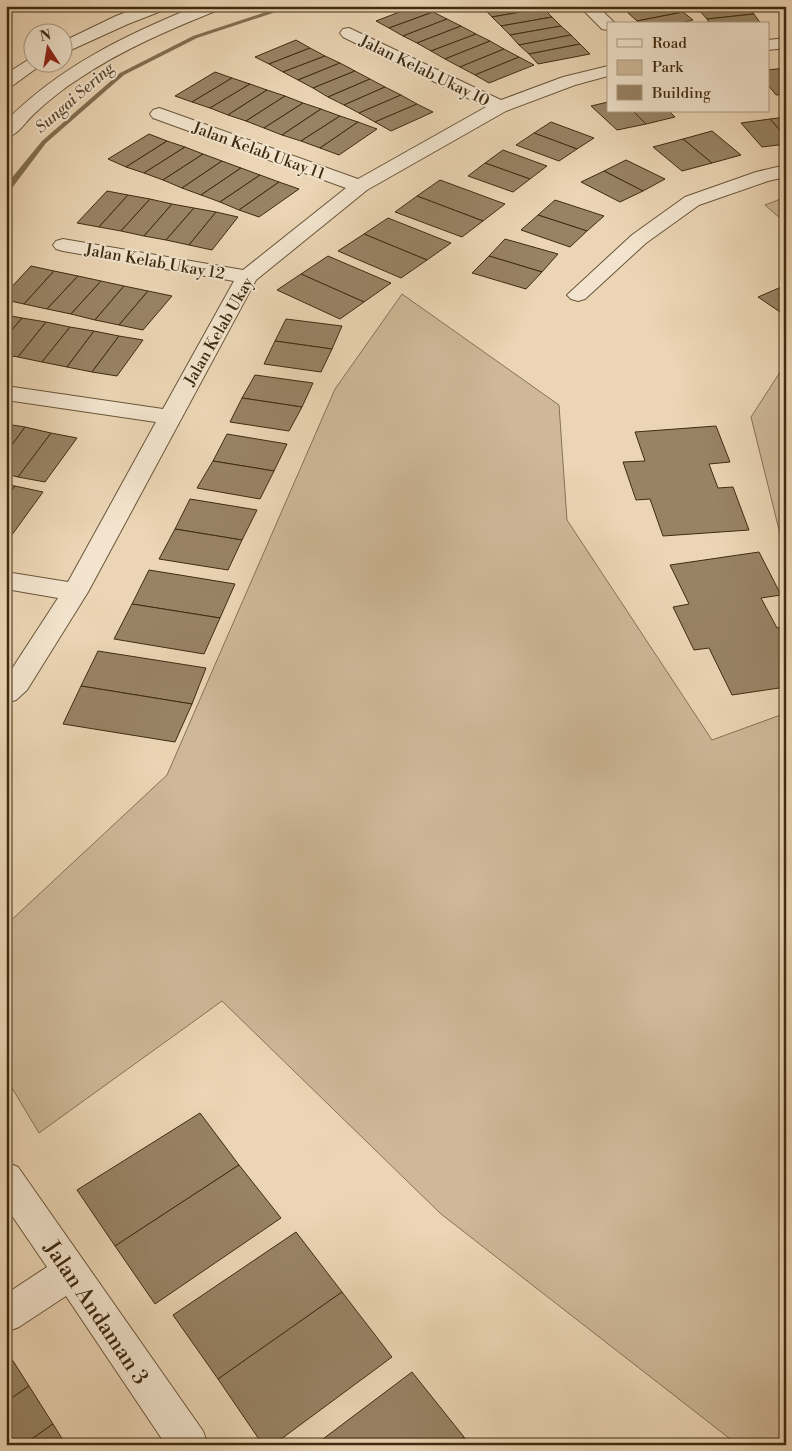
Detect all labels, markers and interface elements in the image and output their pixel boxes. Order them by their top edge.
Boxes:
north arrow [22,22,72,72]
legend [607,22,770,112]
text: N [38,26,53,46]
street label: Jalan Kelab Ukay 10 [355,30,493,111]
text: Road [652,34,687,53]
water label: Sungai Sering [31,58,119,138]
text: Park [652,58,684,77]
text: Building [651,84,711,103]
street label: Jalan Kelab Ukay 11 [189,117,328,184]
street label: Jalan Kelab Ukay 12 [82,240,226,284]
street label: Jalan Kelab Ukay [179,274,258,390]
street label: Jalan Andaman 3 [37,1235,154,1390]

